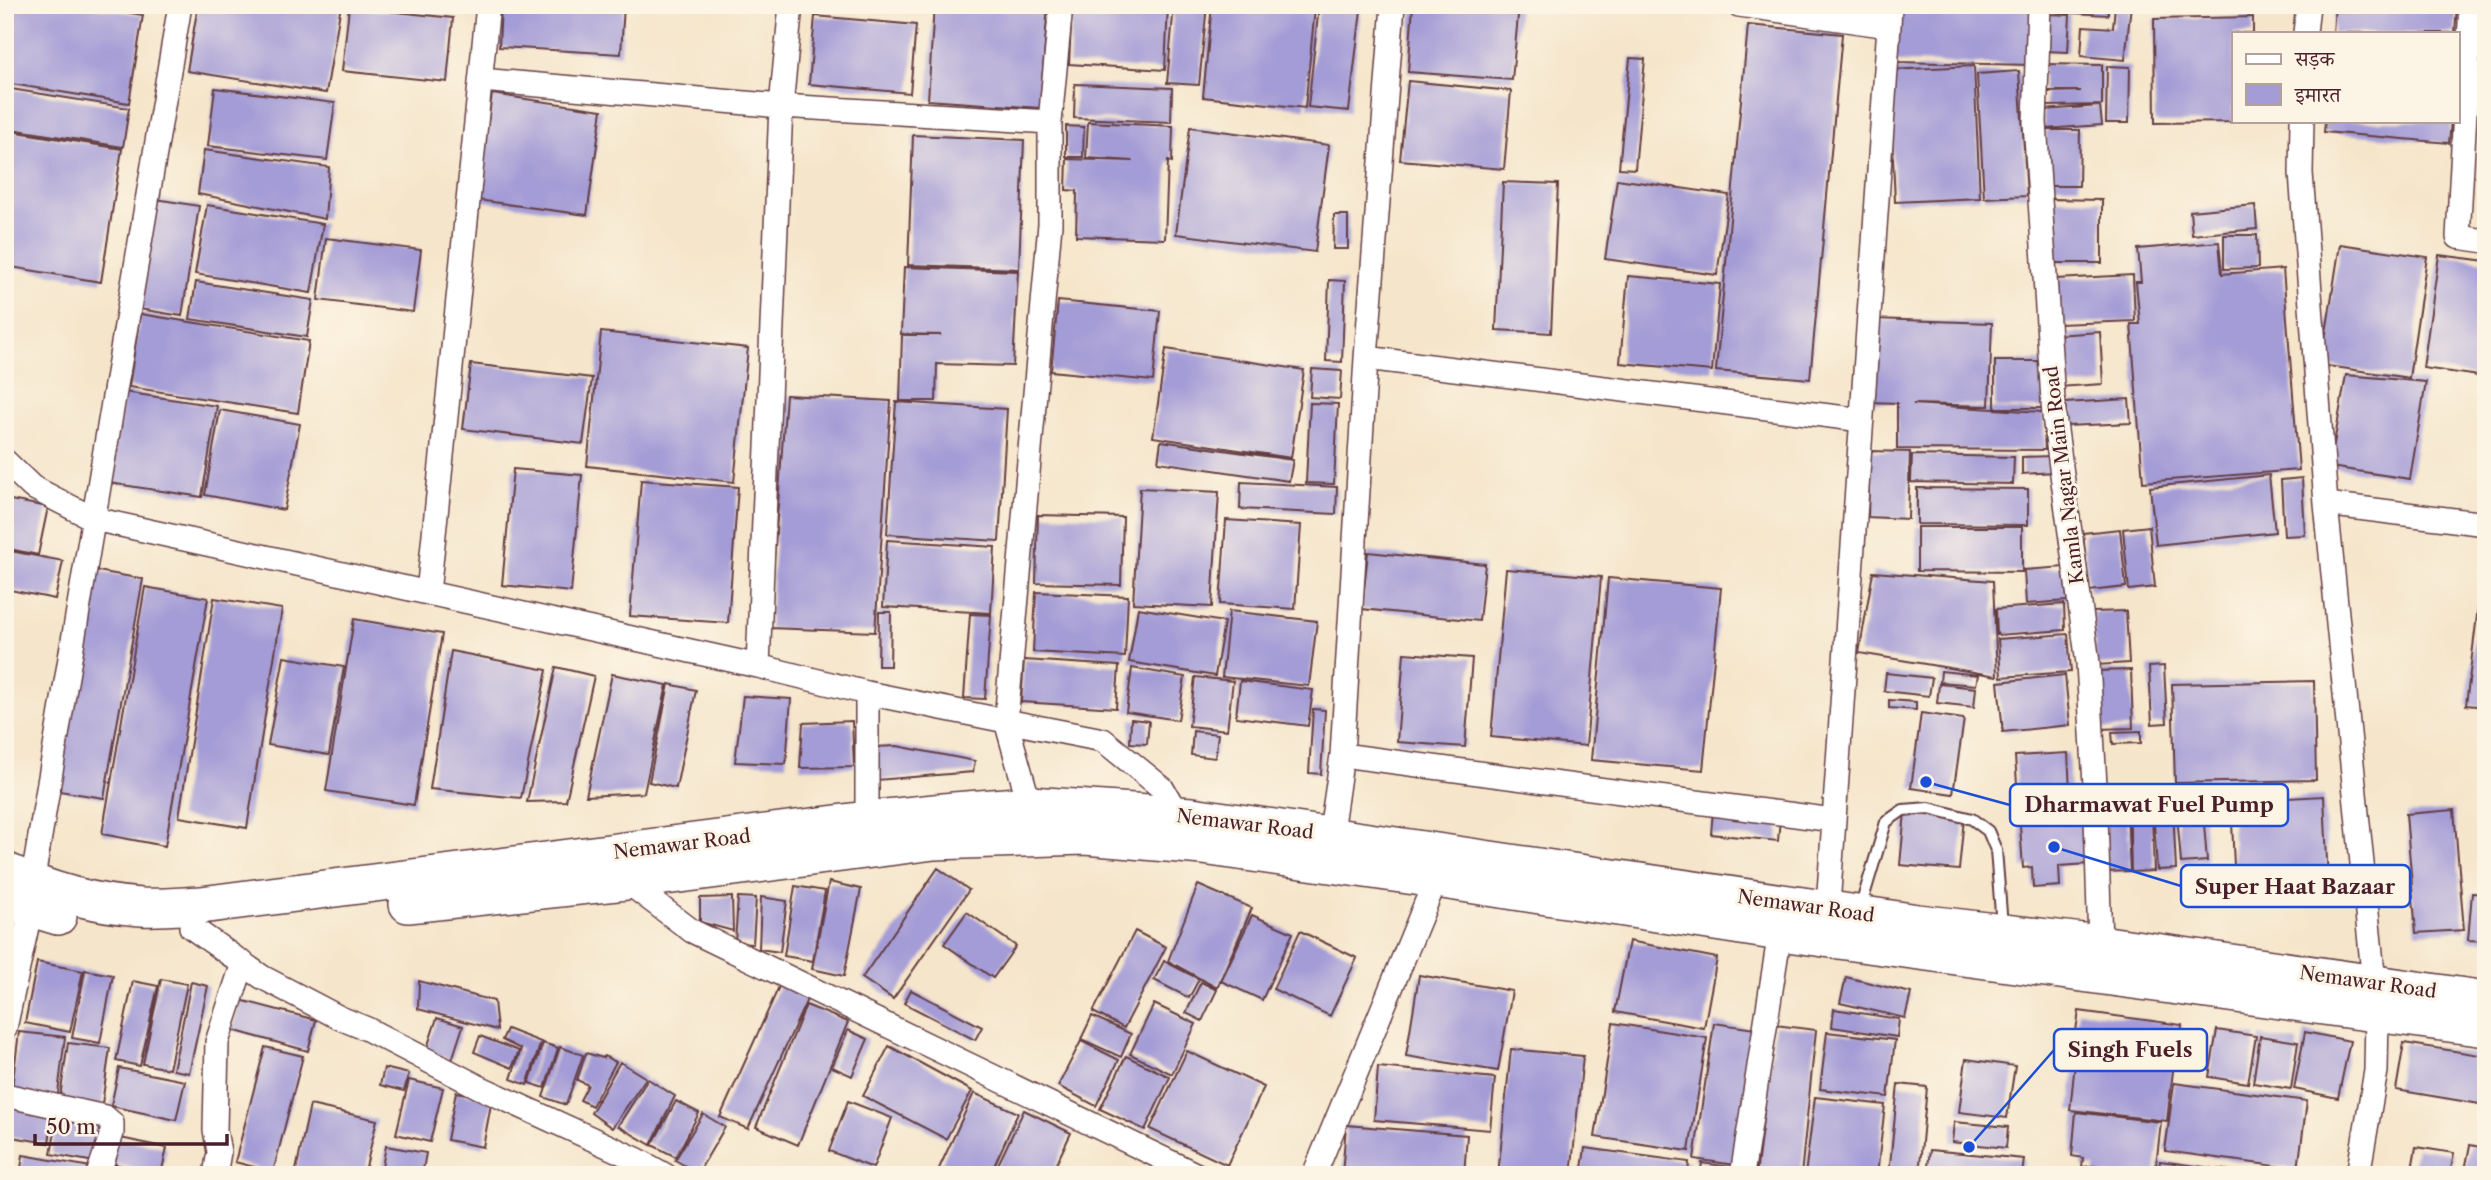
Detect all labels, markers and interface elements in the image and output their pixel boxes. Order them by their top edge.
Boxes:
legend [2232,32,2460,122]
text: सड़क [2294,46,2335,71]
text: इमारत [2294,82,2342,107]
street label: Kamla Nagar Main Road [2039,364,2089,585]
callout: Dharmawat Fuel Pump [2010,784,2288,826]
text: Dharmawat Fuel Pump [2024,792,2274,817]
street label: Nemawar Road [1175,804,1315,844]
street label: Nemawar Road [612,824,752,864]
callout: Super Haat Bazaar [2181,865,2410,907]
text: Super Haat Bazaar [2195,874,2396,899]
street label: Nemawar Road [1736,885,1876,927]
street label: Nemawar Road [2298,961,2438,1003]
callout: Singh Fuels [2054,1029,2207,1071]
text: Singh Fuels [2068,1037,2192,1062]
scale bar [35,1103,228,1147]
text: 50 m [46,1114,96,1139]

